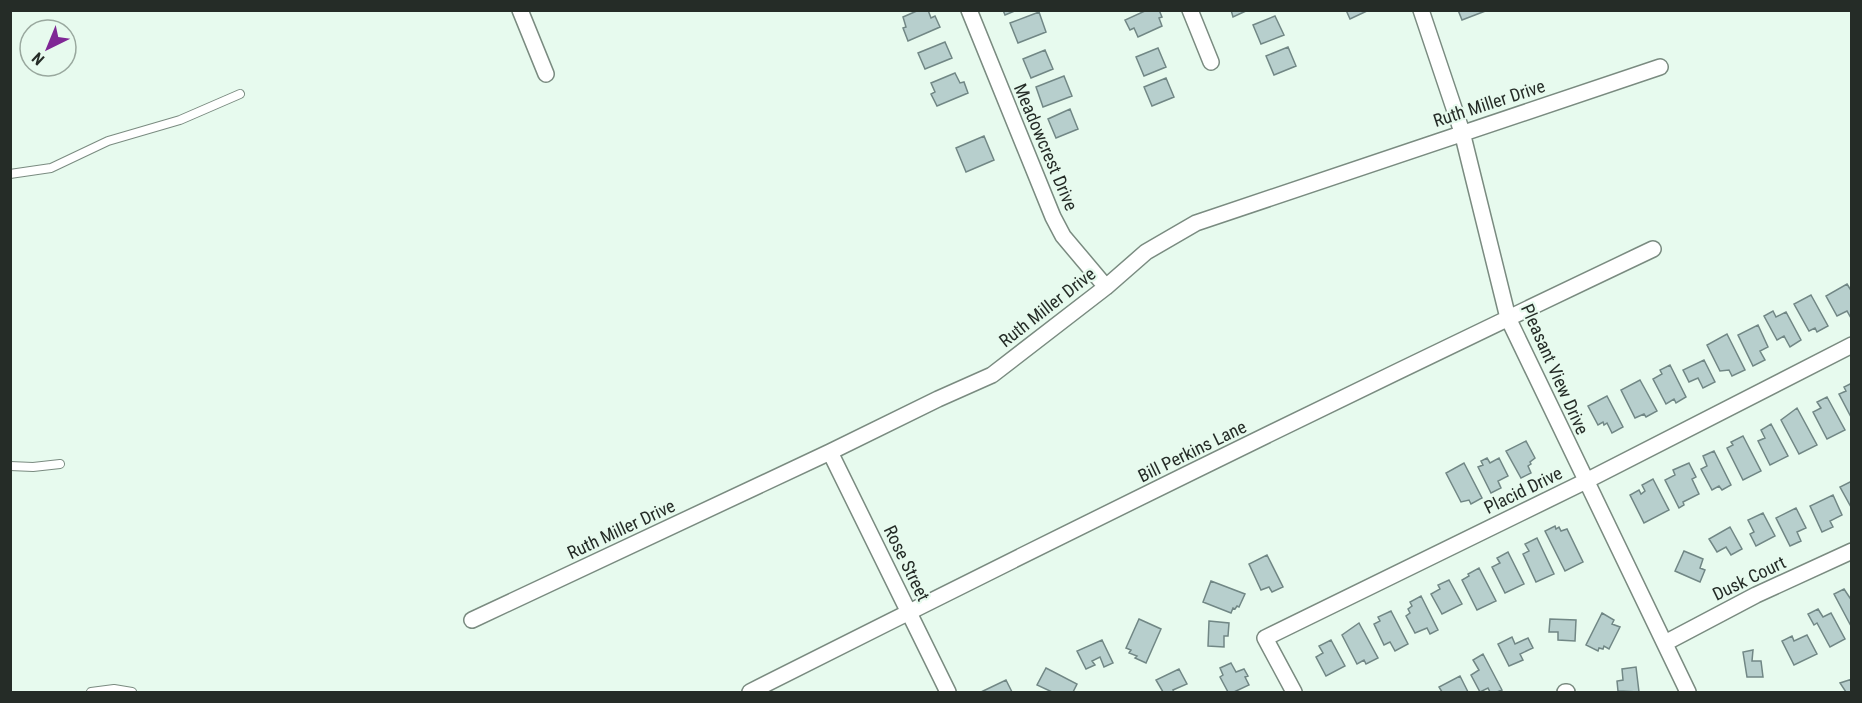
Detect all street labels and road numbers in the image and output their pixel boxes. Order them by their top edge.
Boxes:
street label: Ruth Miller Drive [1430,75,1548,131]
street label: Meadowcrest Drive [1010,80,1082,214]
street label: Ruth Miller Drive [995,263,1099,351]
street label: Pleasant View Drive [1517,301,1593,437]
street label: Bill Perkins Lane [1134,416,1250,486]
street label: Placid Drive [1481,462,1565,518]
street label: Ruth Miller Drive [564,495,678,563]
street label: Rose Street [880,522,934,604]
street label: Dusk Court [1709,551,1789,605]

